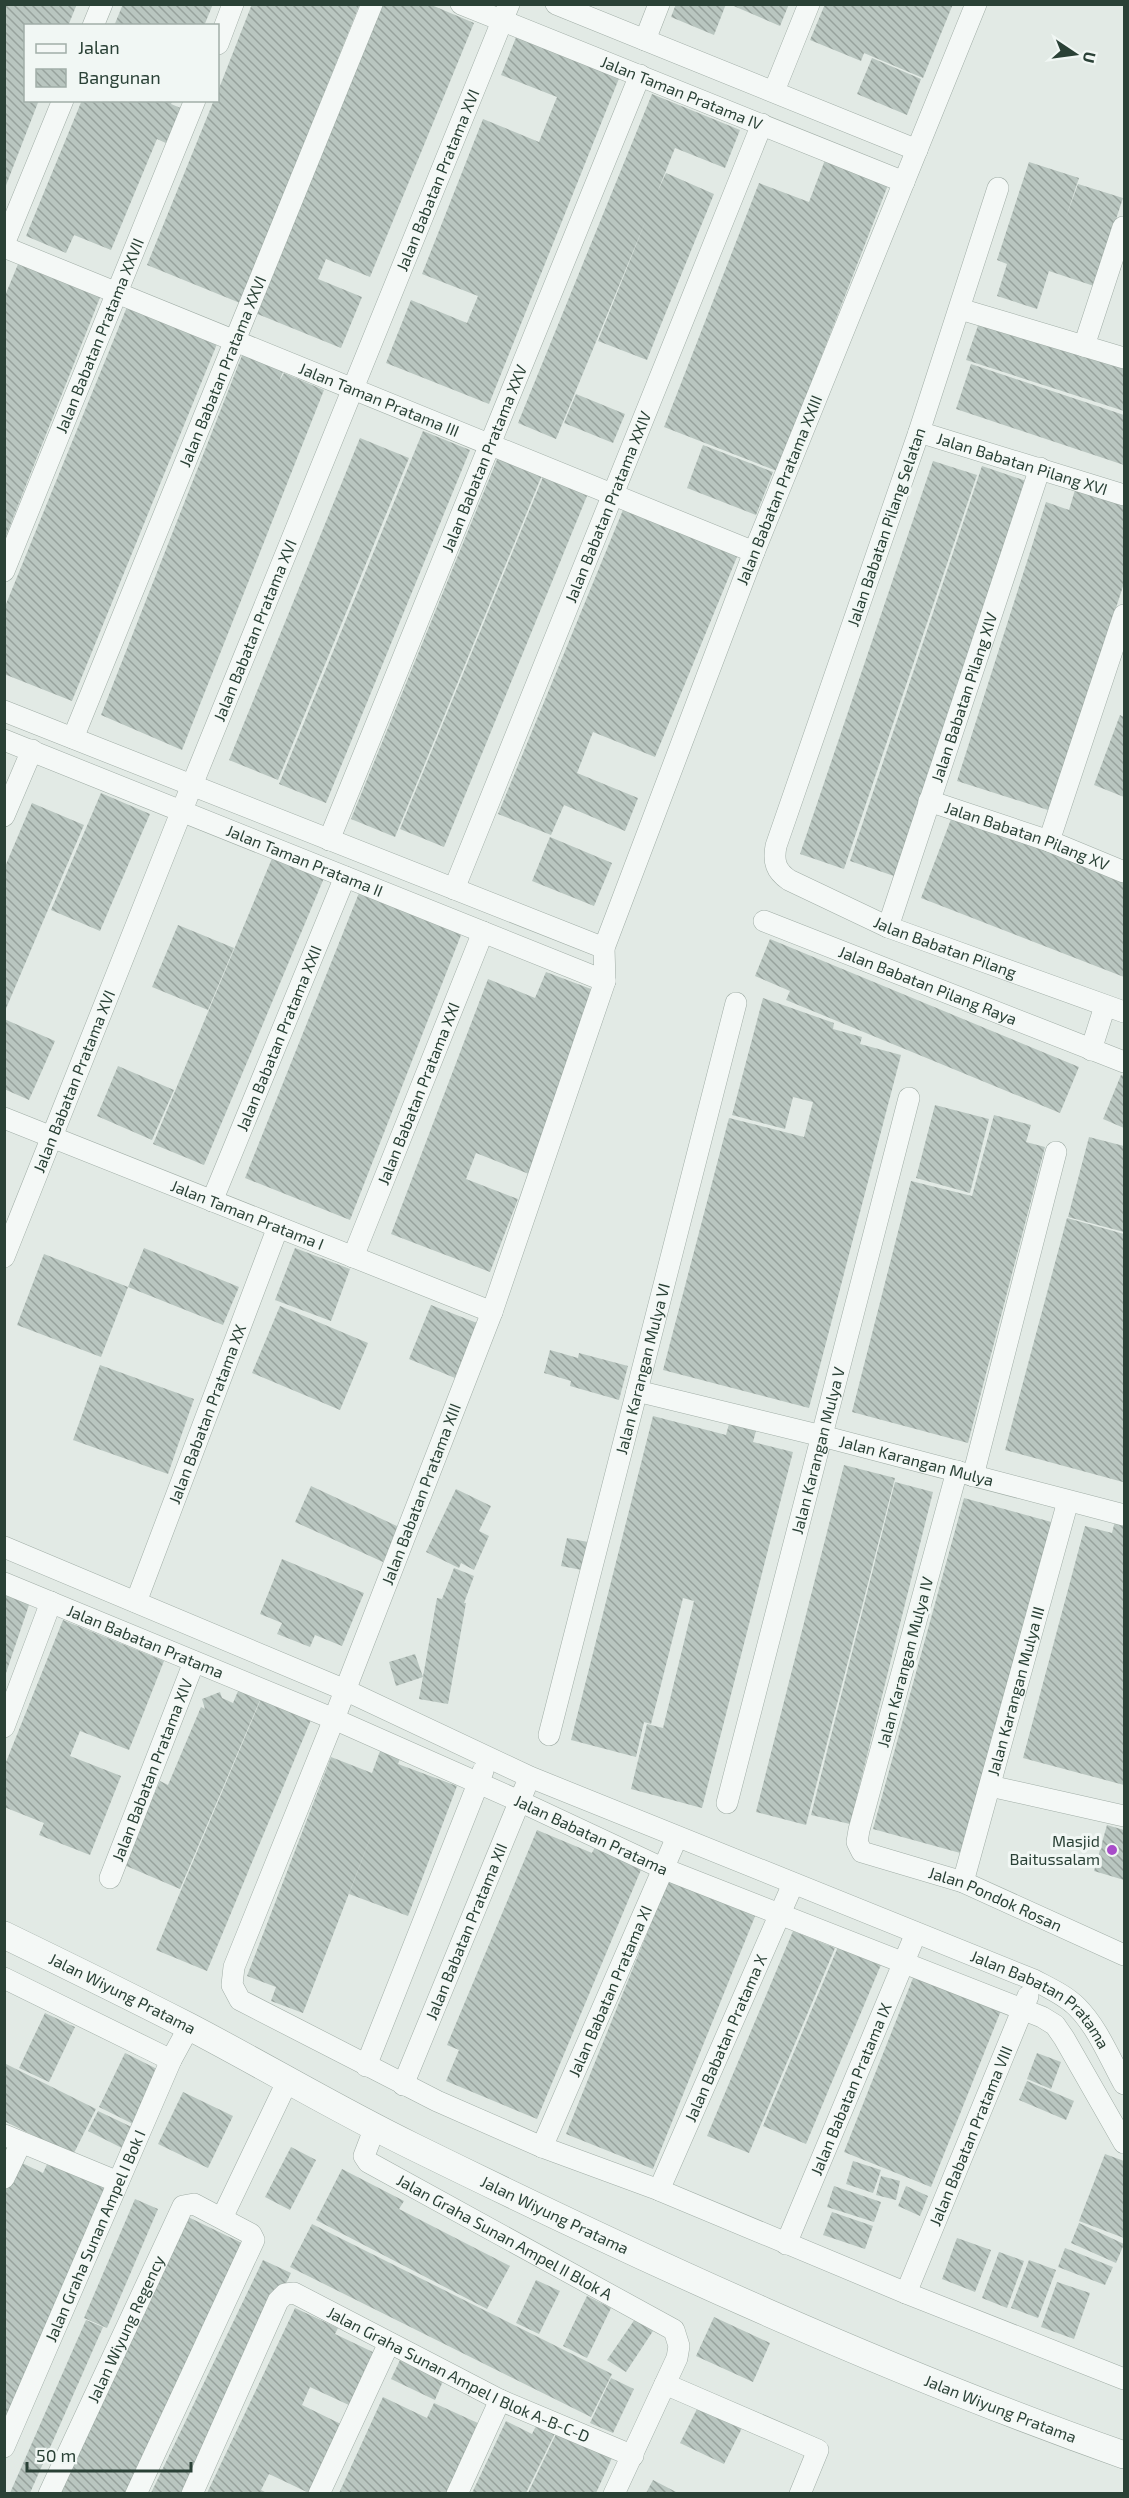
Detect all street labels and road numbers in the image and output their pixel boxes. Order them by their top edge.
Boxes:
street label: Jalan Taman Pratama IV [598,51,766,133]
street label: Jalan Babatan Pratama XVI [392,86,483,274]
street label: Jalan Babatan Pratama XXVII [51,235,147,436]
street label: Jalan Babatan Pratama XXVI [175,273,269,469]
street label: Jalan Taman Pratama III [296,358,462,440]
street label: Jalan Babatan Pratama XXV [437,362,530,555]
street label: Jalan Babatan Pratama XXIII [732,392,825,587]
street label: Jalan Babatan Pratama XXIV [560,408,655,605]
street label: Jalan Babatan Pilang Selatan [843,425,929,629]
street label: Jalan Babatan Pilang XVI [935,428,1110,498]
street label: Jalan Babatan Pratama XVI [209,536,300,724]
street label: Jalan Babatan Pilang XIV [927,610,1001,784]
street label: Jalan Babatan Pilang XV [943,797,1112,874]
street label: Jalan Taman Pratama II [224,820,386,900]
street label: Jalan Babatan Pilang [871,912,1019,982]
street label: Jalan Babatan Pilang Raya [836,941,1020,1028]
street label: Jalan Babatan Pratama XXII [232,942,325,1134]
street label: Jalan Babatan Pratama XVI [29,987,118,1175]
street label: Jalan Babatan Pratama XXI [373,999,463,1187]
street label: Jalan Taman Pratama I [169,1175,327,1253]
street label: Jalan Karangan Mulya VI [611,1281,673,1456]
street label: Jalan Babatan Pratama XX [164,1321,249,1506]
street label: Jalan Karangan Mulya V [787,1365,848,1536]
street label: Jalan Babatan Pratama XIII [377,1400,464,1587]
street label: Jalan Karangan Mulya [837,1431,996,1489]
street label: Jalan Karangan Mulya IV [873,1574,937,1749]
street label: Jalan Babatan Pratama [65,1600,227,1682]
street label: Jalan Karangan Mulya III [983,1604,1048,1778]
street label: Jalan Babatan Pratama XIV [107,1675,196,1864]
street label: Jalan Babatan Pratama [512,1790,671,1878]
street label: Jalan Babatan Pratama XII [421,1840,510,2022]
street label: Jalan Pondok Rosan [926,1862,1065,1935]
street label: Jalan Babatan Pratama XI [564,1902,655,2080]
street label: Jalan Babatan Pratama [968,1946,1114,2052]
street label: Jalan Wiyung Pratama [46,1948,199,2037]
street label: Jalan Babatan Pratama X [680,1951,770,2124]
street label: Jalan Babatan Pratama IX [806,2000,895,2178]
street label: Jalan Babatan Pratama VIII [925,2043,1016,2228]
street label: Jalan Graha Sunan Ampel I Bok I [41,2127,149,2344]
street label: Jalan Graha Sunan Ampel II Blok A [394,2170,616,2303]
street label: Jalan Wiyung Pratama [478,2171,632,2258]
street label: Jalan Wiyung Regency [83,2252,168,2406]
street label: Jalan Graha Sunan Ampel I Blok A-B-C-D [324,2302,593,2446]
street label: Jalan Wiyung Pratama [922,2370,1079,2446]

